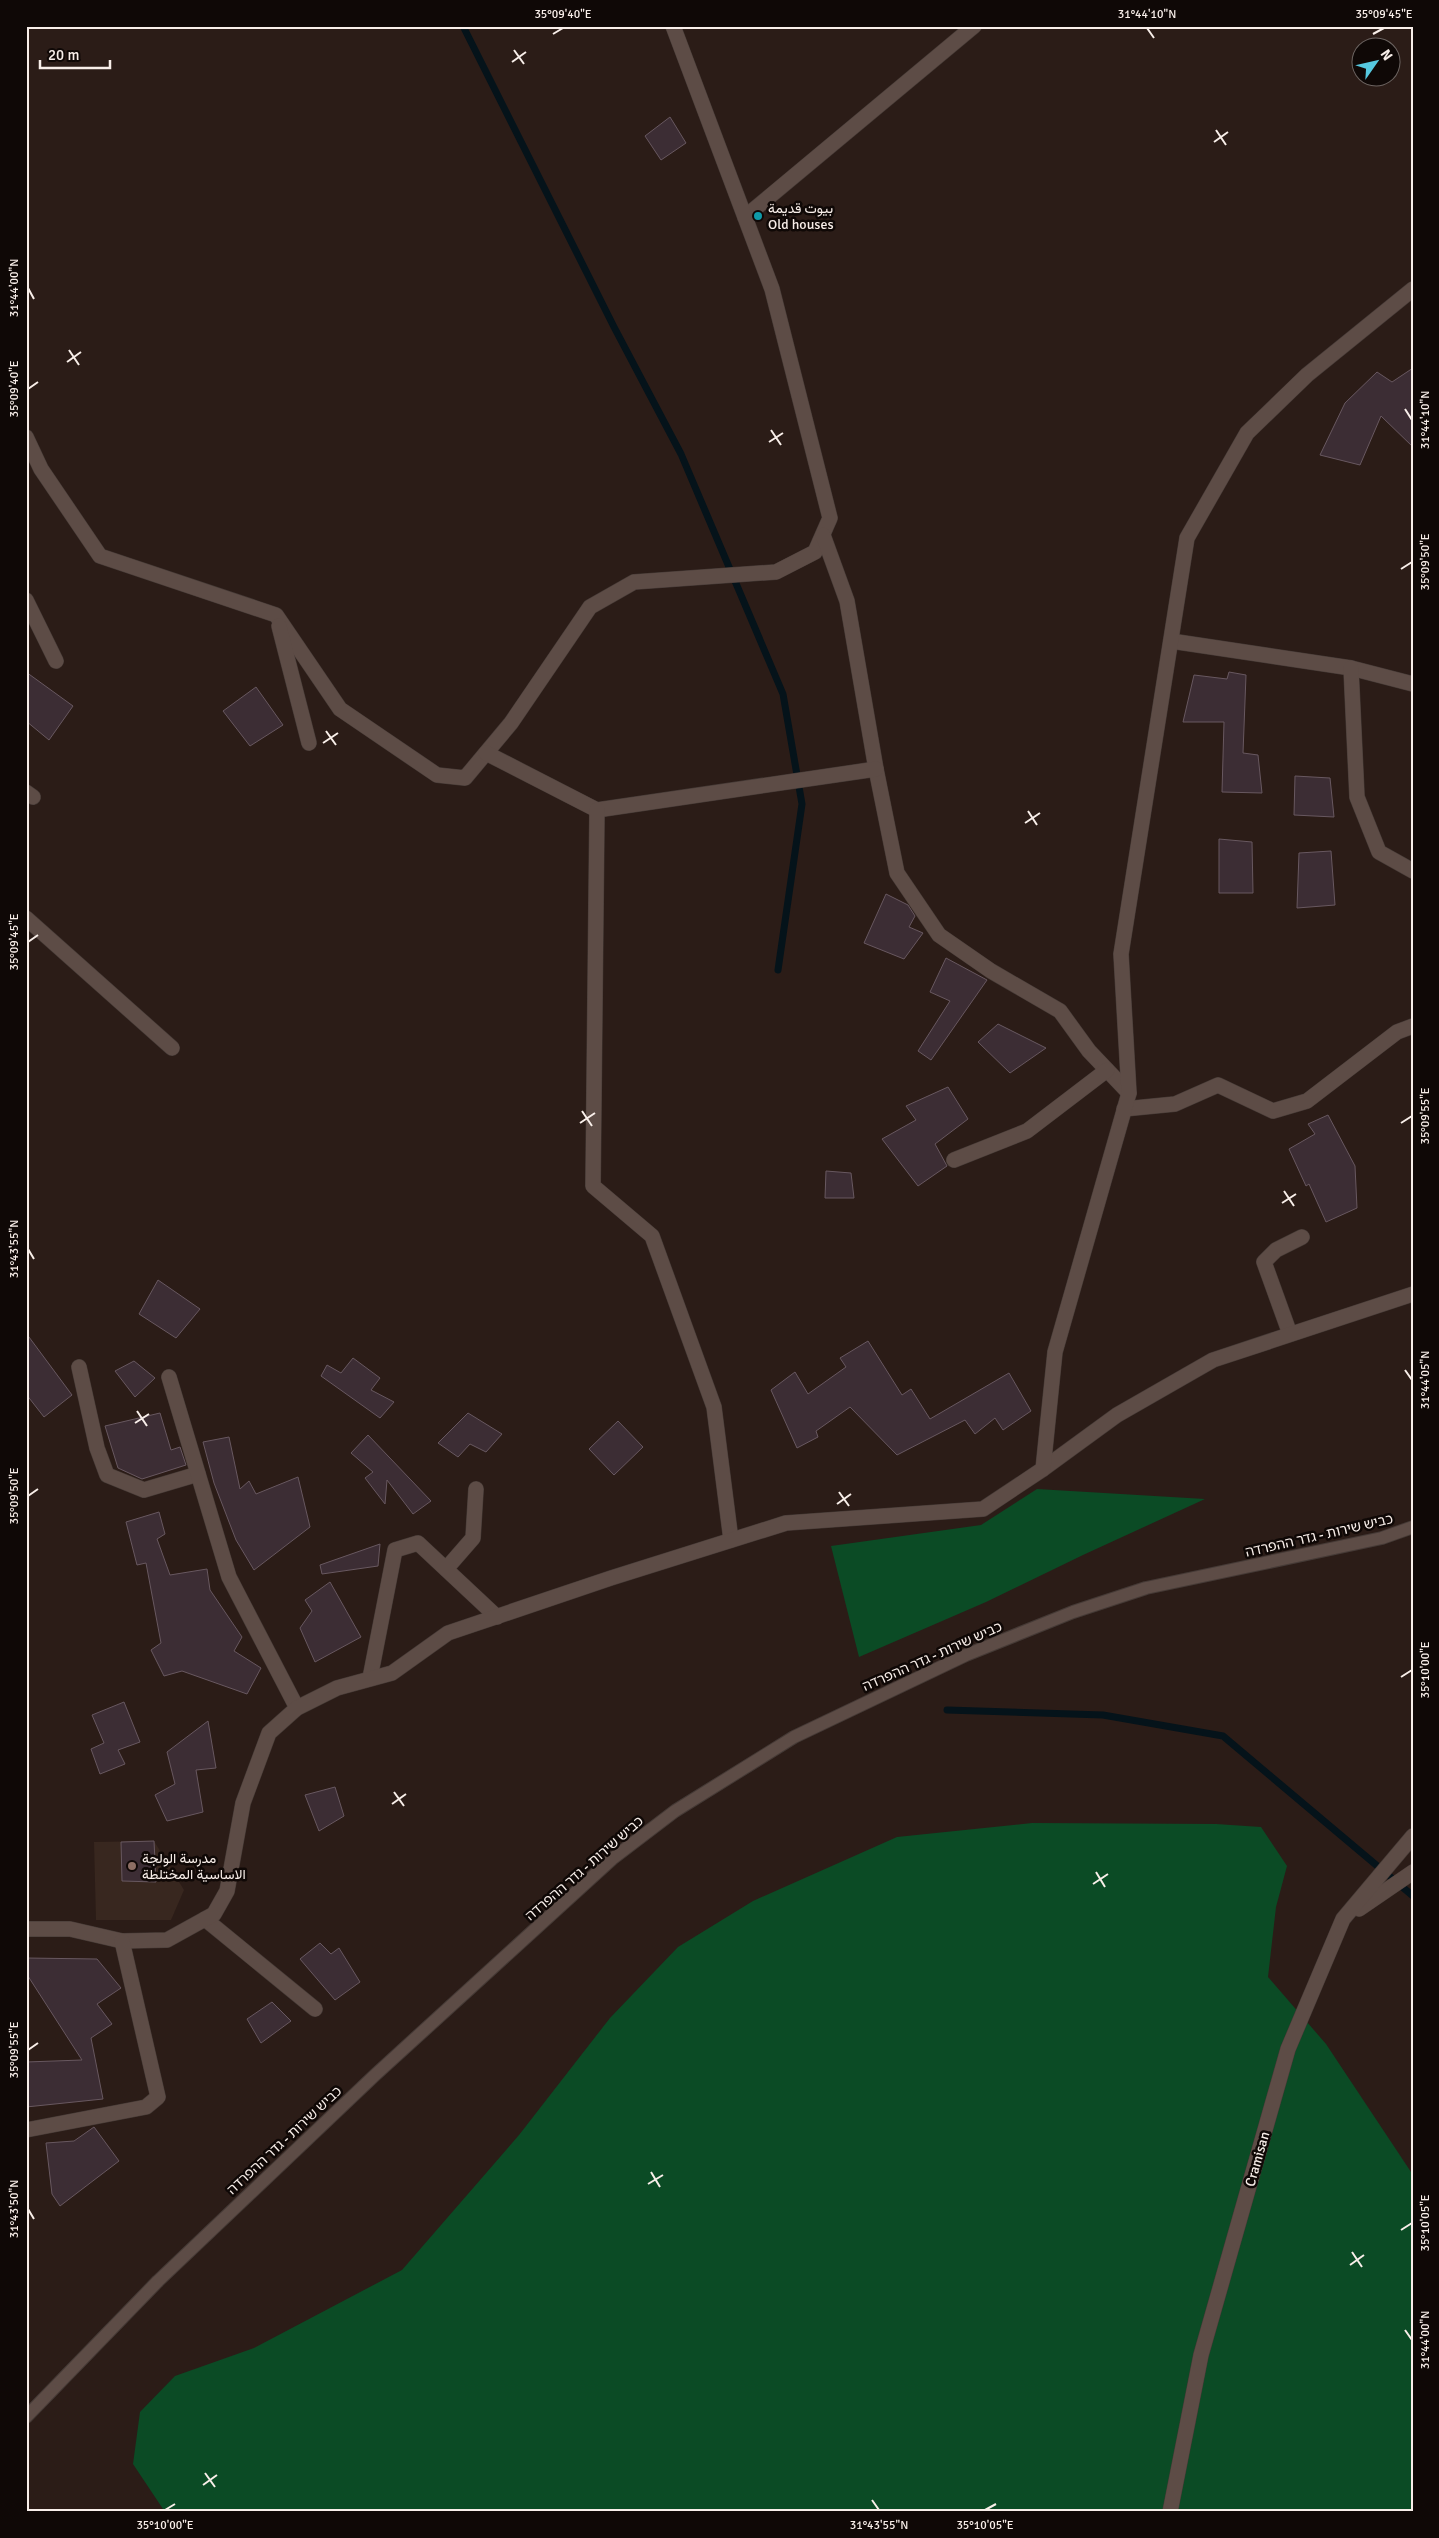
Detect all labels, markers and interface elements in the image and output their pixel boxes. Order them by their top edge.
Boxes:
text: 35°09'40"E [534,7,592,22]
text: 31°44'10"N [1118,7,1176,22]
text: 35°09'45"E [1355,7,1413,22]
scale bar [40,38,110,70]
north arrow [1352,38,1402,88]
text: 20 m [48,46,79,64]
text: N [1377,46,1396,64]
place label: بيوت قديمة Old houses [768,200,834,233]
marker: بيوت قديمة Old houses [752,210,764,222]
text: 31°44'00"N [7,259,22,317]
text: 35°09'40"E [7,360,22,418]
text: 31°44'10"N [1418,391,1433,449]
text: 35°09'50"E [1418,533,1433,591]
text: 35°09'45"E [7,913,22,971]
text: 35°09'55"E [1418,1087,1433,1145]
text: 31°43'55"N [7,1220,22,1278]
text: 31°44'05"N [1418,1351,1433,1409]
text: 35°09'50"E [7,1467,22,1525]
street label: כביש שירות - גדר ההפרדה [1244,1510,1395,1561]
street label: כביש שירות - גדר ההפרדה [860,1618,1005,1695]
text: 35°10'00"E [1418,1641,1433,1699]
street label: כביש שירות - גדר ההפרדה [522,1812,647,1924]
place label: مدرسة الولجة الاساسية المختلطة [142,1850,246,1883]
marker: مدرسة الولجة الاساسية المختلطة [126,1860,138,1872]
text: 35°09'55"E [7,2021,22,2079]
street label: כביש שירות - גדר ההפרדה [223,2083,345,2198]
street label: Cramisan [1242,2130,1273,2189]
text: 31°43'50"N [7,2180,22,2238]
text: 35°10'05"E [1418,2194,1433,2252]
text: 31°44'00"N [1418,2311,1433,2369]
text: 35°10'00"E [136,2518,194,2533]
text: 31°43'55"N [850,2518,908,2533]
text: 35°10'05"E [956,2518,1014,2533]

